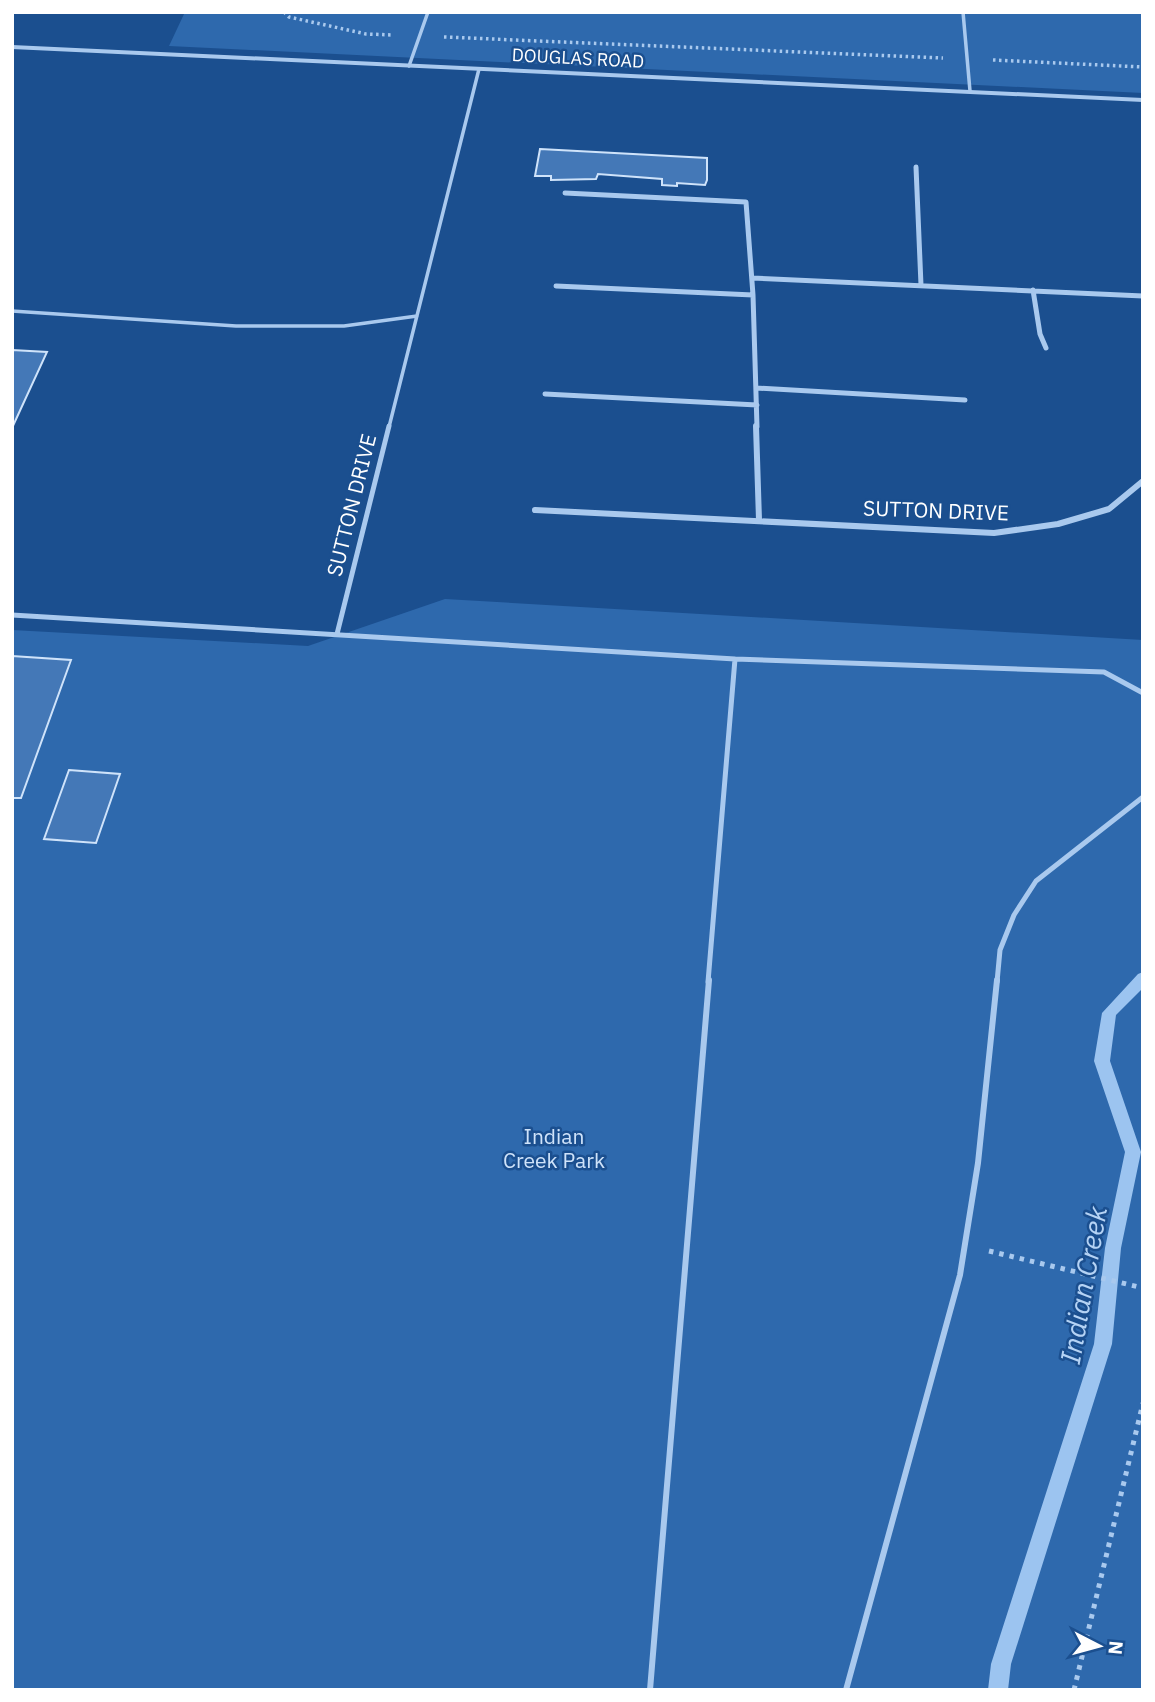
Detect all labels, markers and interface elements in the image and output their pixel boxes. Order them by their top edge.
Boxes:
street label: DOUGLAS ROAD [511,43,645,73]
street label: SUTTON DRIVE [320,431,382,579]
street label: SUTTON DRIVE [862,493,1010,527]
park label: Indian Creek Park [503,1122,605,1174]
water label: Indian Creek [1051,1203,1115,1367]
north arrow [1064,1611,1134,1681]
text: N [1103,1640,1129,1656]

